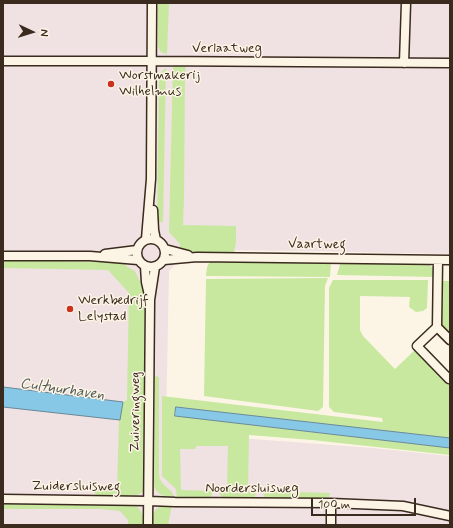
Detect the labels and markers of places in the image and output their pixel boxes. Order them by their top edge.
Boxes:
place label: Worstmakerij Wilhelmus [119,68,200,100]
marker: Worstmakerij Wilhelmus [106,79,116,89]
place label: Werkbedrijf Lelystad [78,293,149,326]
marker: Werkbedrijf Lelystad [65,304,75,314]

